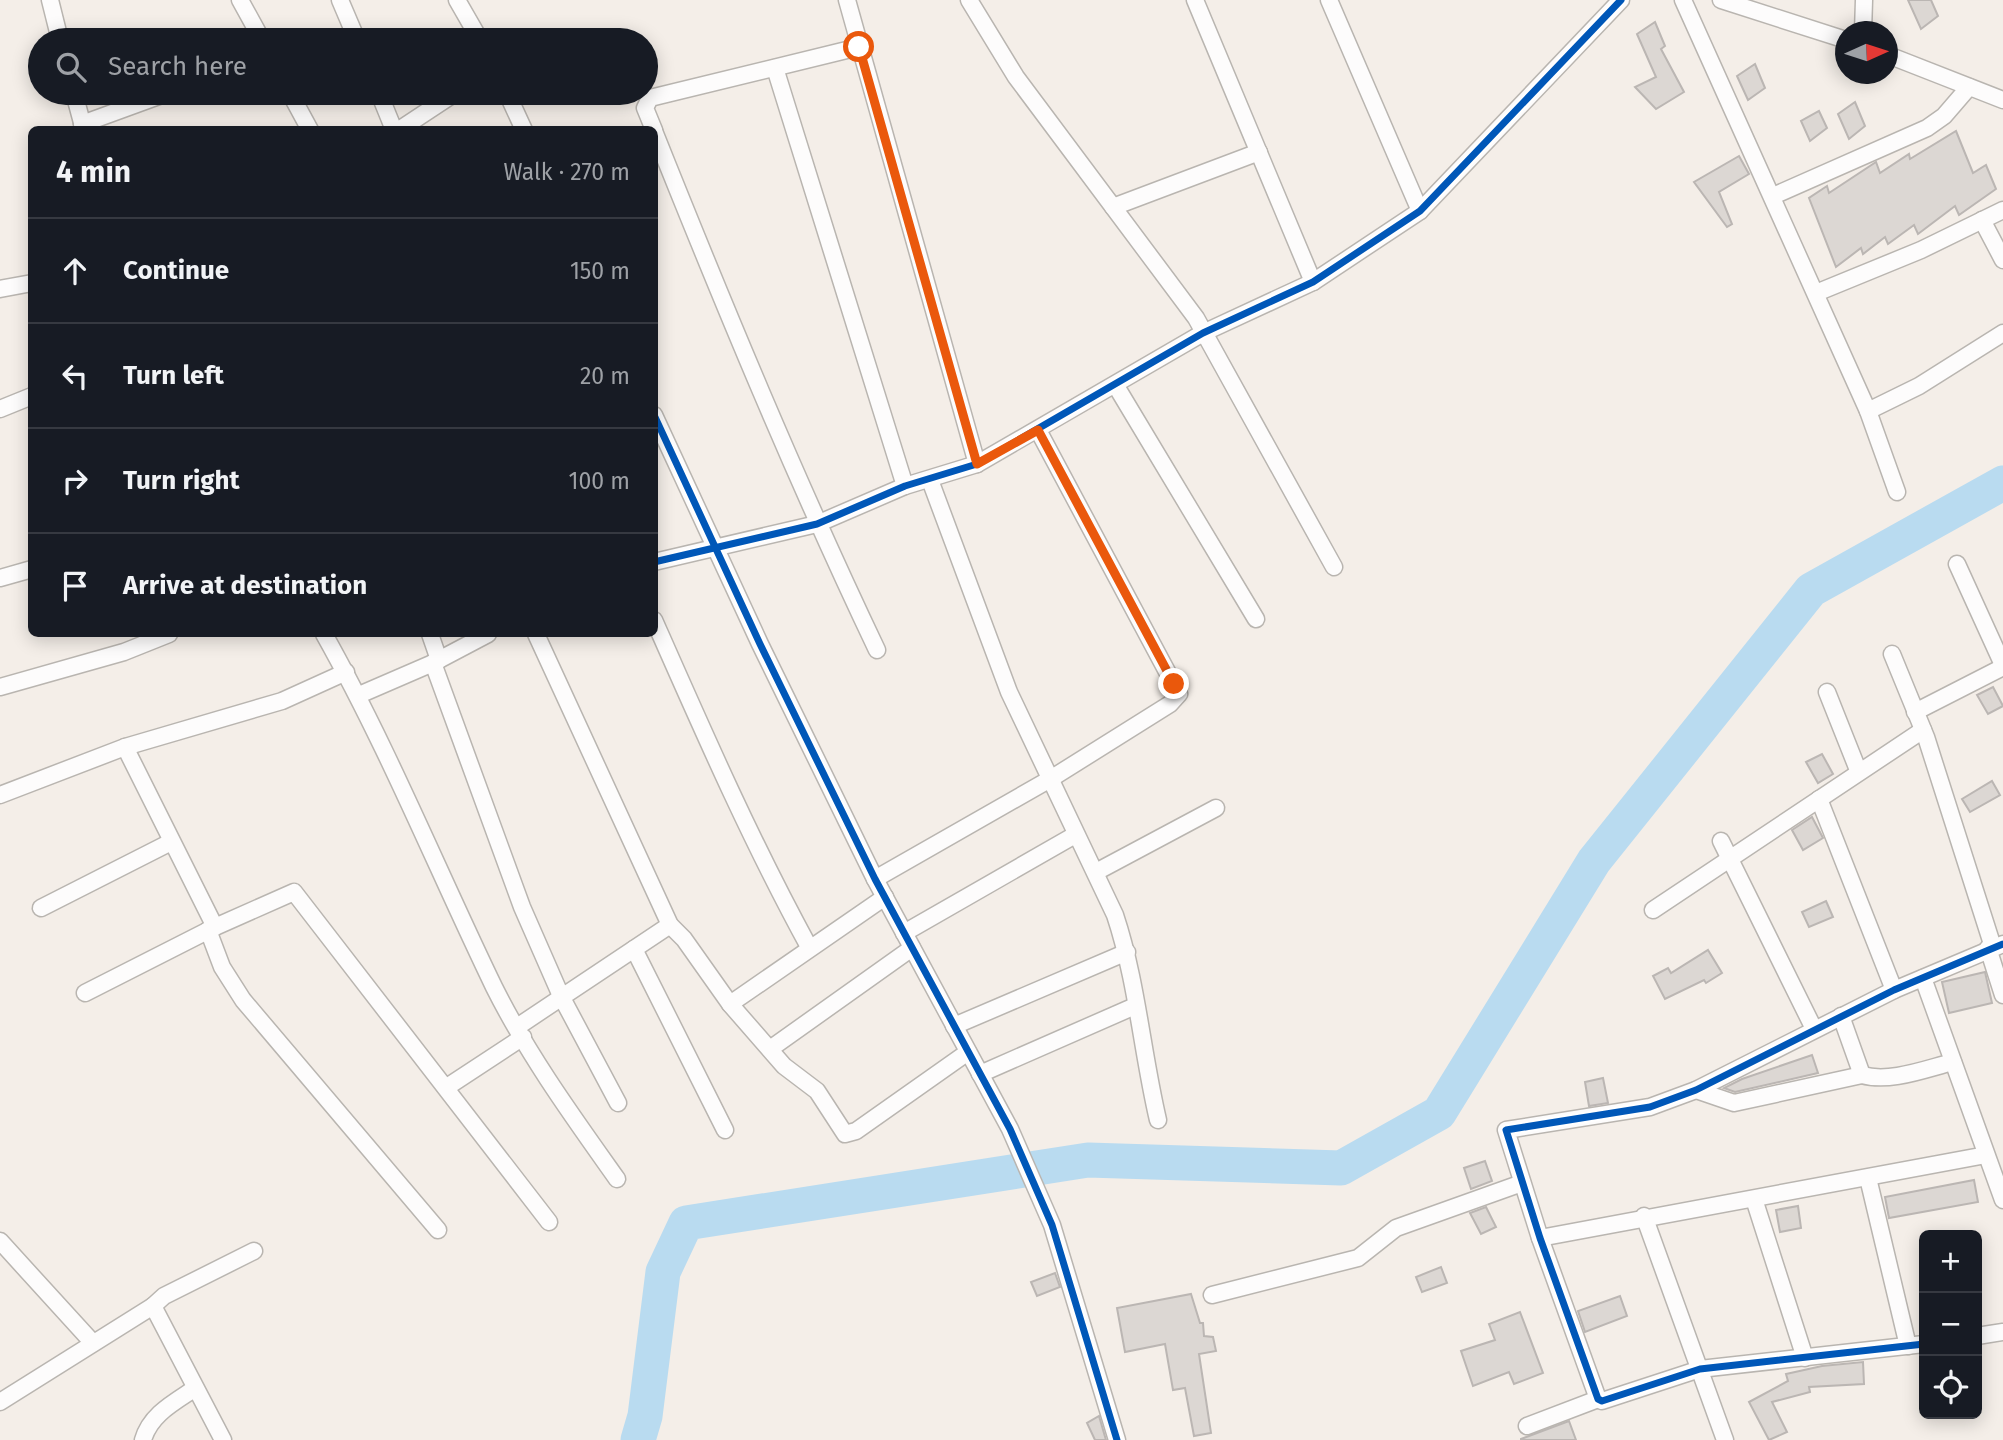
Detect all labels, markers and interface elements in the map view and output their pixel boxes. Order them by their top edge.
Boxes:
north arrow [1835,21,1898,84]
search box [28,28,658,105]
route start [843,31,874,62]
icon: search [52,48,90,86]
text: Search here [108,51,247,82]
text: 4 min [56,154,131,190]
text: Walk · 270 m [503,158,630,186]
icon: ahead [56,252,94,290]
text: Continue [123,255,229,286]
text: 150 m [570,257,630,285]
icon: left [56,357,94,395]
text: Turn left [123,360,224,391]
text: 20 m [580,362,630,390]
icon: right [56,462,94,500]
text: Turn right [123,465,240,496]
text: 100 m [569,467,630,495]
icon: arrive [56,567,94,605]
text: Arrive at destination [123,570,367,601]
route end [1158,668,1189,699]
map controls [1919,1230,1982,1419]
button: + [1919,1230,1982,1293]
button: − [1919,1293,1982,1356]
button: locate [1919,1356,1982,1419]

